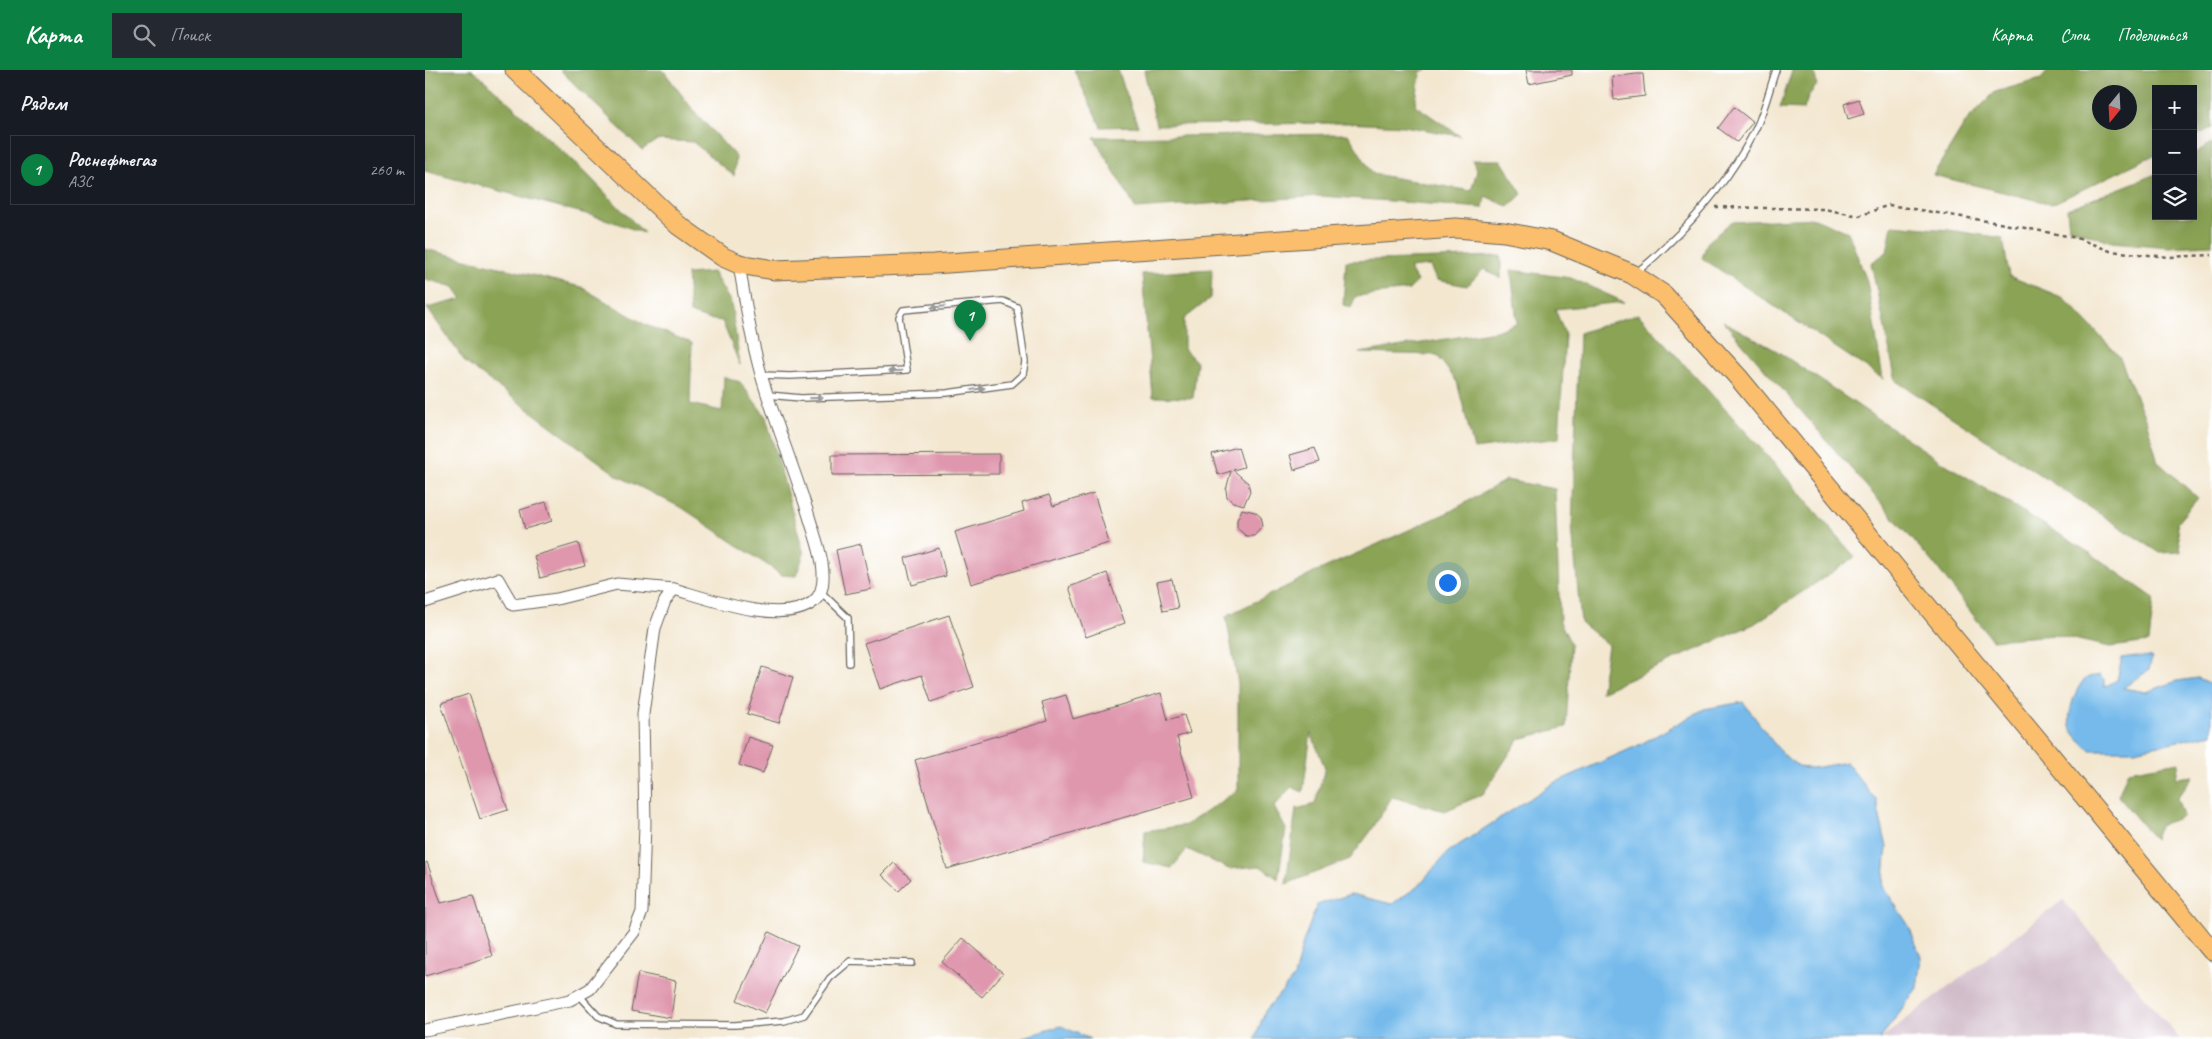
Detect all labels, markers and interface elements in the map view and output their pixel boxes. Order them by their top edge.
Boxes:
search box [112,13,462,58]
text: Карта [25,20,82,50]
icon: search [130,21,158,49]
text: Поиск [170,23,210,47]
text: Карта [1991,24,2032,46]
text: Слои [2060,24,2089,46]
text: Поделиться [2117,24,2187,46]
north arrow [2092,85,2137,130]
map controls [2152,85,2197,220]
button: + [2152,85,2197,130]
text: Рядом [20,90,67,116]
button: − [2152,130,2197,175]
text: Роснефтегаз [68,148,156,172]
text: 1 [33,160,41,180]
text: 260 m [370,160,404,180]
text: АЗС [68,172,92,192]
button: layers [2152,175,2197,220]
pin: 1 [954,300,986,341]
one-way arrow [930,303,946,311]
one-way arrow [887,367,903,375]
one-way arrow [970,385,986,393]
one-way arrow [808,393,824,401]
your location [1435,570,1461,596]

